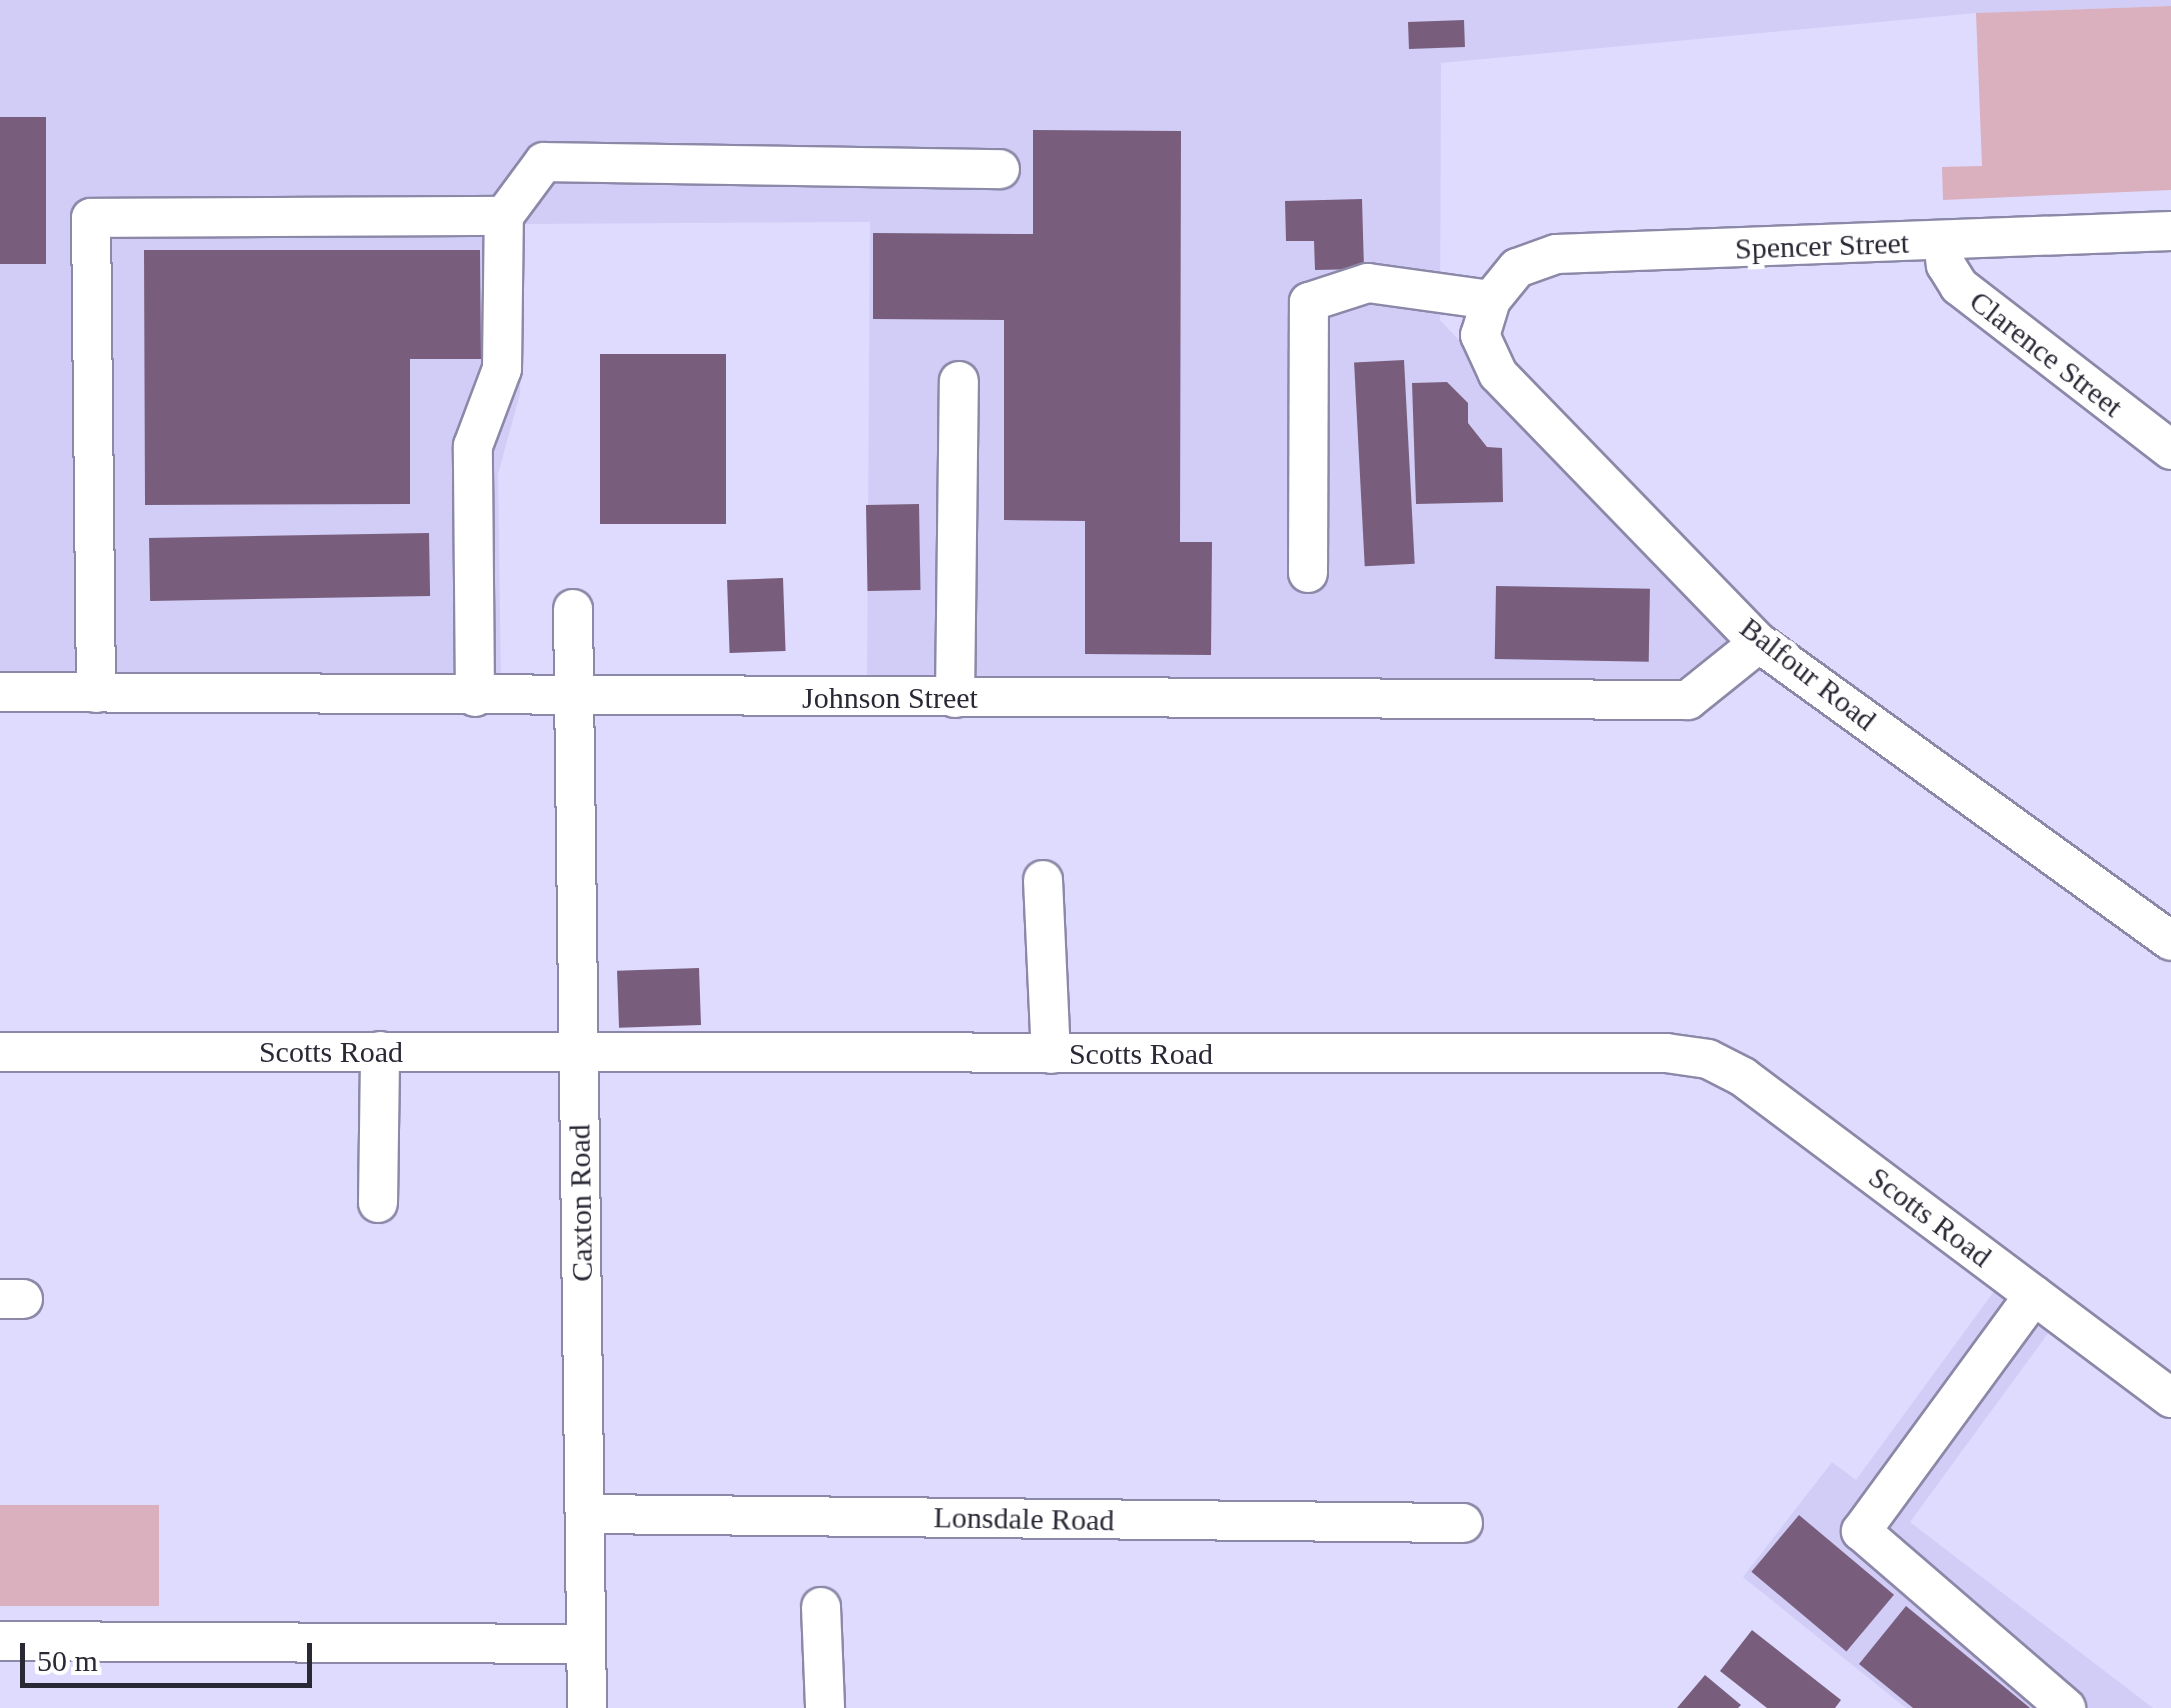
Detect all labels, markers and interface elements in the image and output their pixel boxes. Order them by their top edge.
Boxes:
street label: Spencer Street [1734,225,1910,267]
street label: Clarence Street [1962,283,2130,425]
street label: Balfour Road [1733,610,1883,738]
street label: Johnson Street [802,680,978,716]
street label: Scotts Road [259,1034,403,1070]
street label: Scotts Road [1069,1036,1213,1072]
street label: Caxton Road [562,1124,600,1282]
street label: Scotts Road [1862,1159,1998,1275]
street label: Lonsdale Road [933,1499,1115,1539]
scale bar [25,1623,318,1685]
text: 50 m [37,1644,98,1677]

